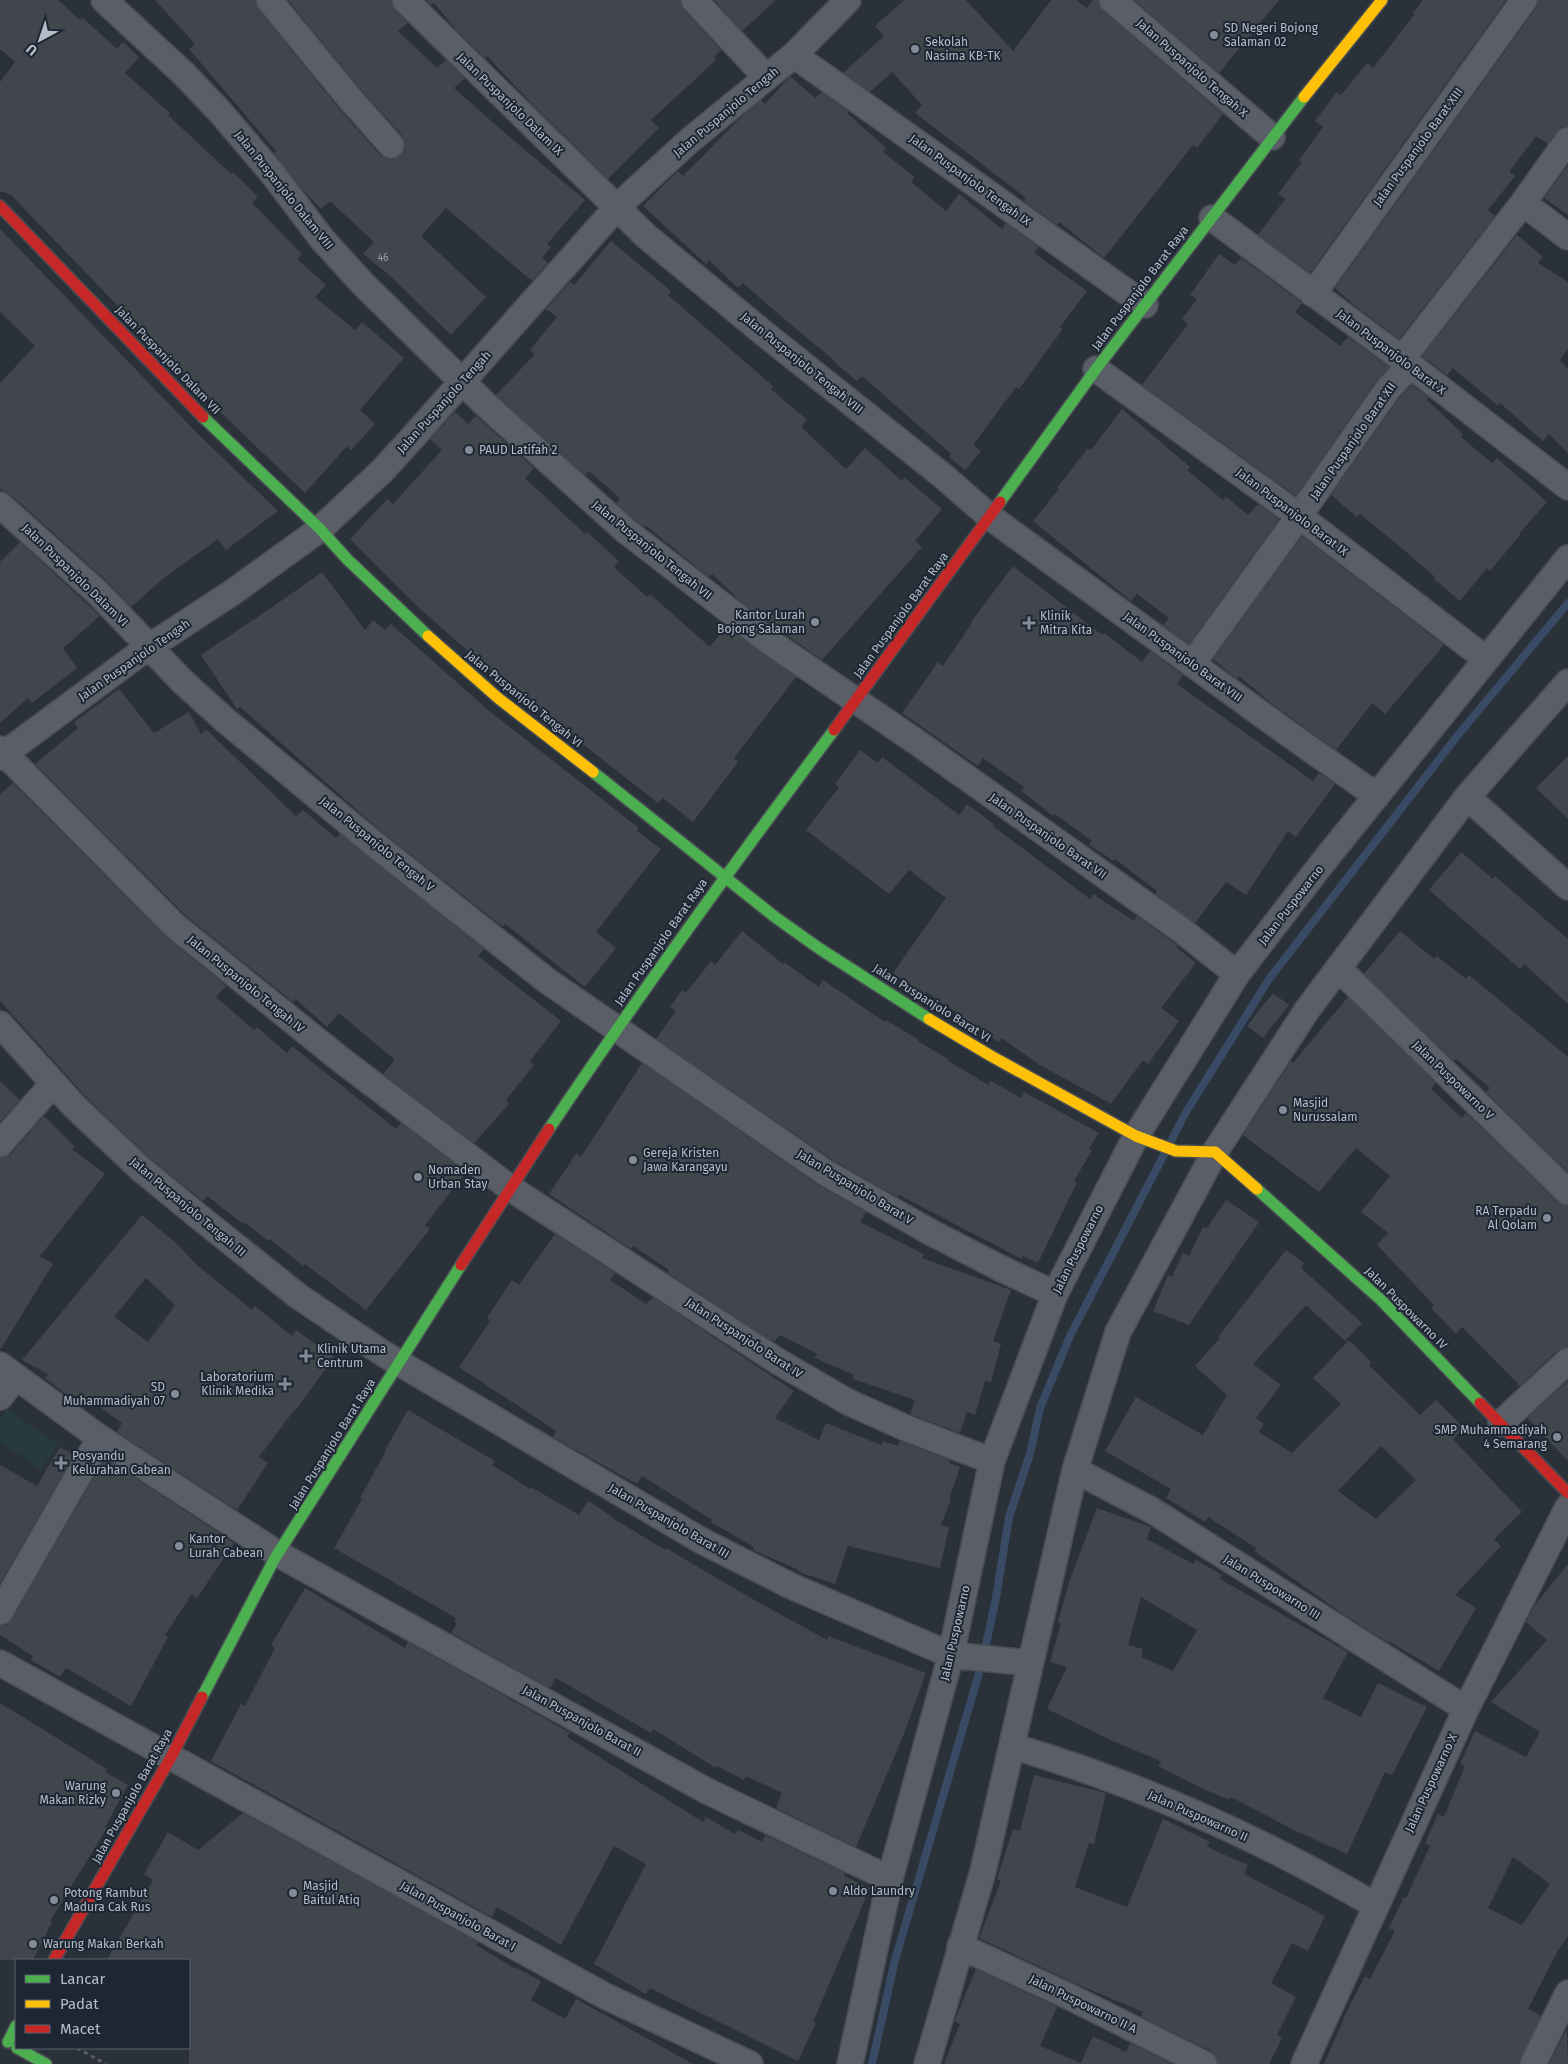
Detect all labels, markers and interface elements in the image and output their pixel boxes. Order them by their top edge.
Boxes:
north arrow [15,15,65,65]
street label: Jalan Puspanjolo Tengah X [1134,16,1251,120]
place label: SD Negeri Bojong Salaman 02 [1224,21,1319,49]
marker: SD Negeri Bojong Salaman 02 [1208,29,1220,41]
place label: Sekolah Nasima KB-TK [925,35,1001,63]
text: U [23,40,41,59]
marker: Sekolah Nasima KB-TK [909,43,921,55]
street label: Jalan Puspanjolo Dalam IX [454,50,566,159]
street label: Jalan Puspanjolo Tengah [671,64,781,160]
street label: Jalan Puspanjolo Barat XIII [1370,85,1466,209]
street label: Jalan Puspanjolo Dalam VIII [232,128,336,252]
street label: Jalan Puspanjolo Tengah IX [907,131,1034,229]
street label: Jalan Puspanjolo Barat Raya [1089,223,1191,353]
house number: 46 [378,252,388,264]
street label: Jalan Puspanjolo Dalam VII [112,303,224,417]
street label: Jalan Puspanjolo Barat X [1334,306,1449,398]
street label: Jalan Puspanjolo Tengah VIII [738,309,866,417]
street label: Jalan Puspanjolo Tengah [394,348,494,456]
street label: Jalan Puspanjolo Barat XII [1307,380,1399,502]
place label: PAUD Latifah 2 [479,443,557,457]
marker: PAUD Latifah 2 [463,444,475,456]
street label: Jalan Puspanjolo Barat IX [1233,465,1351,559]
street label: Jalan Puspanjolo Tengah VII [589,497,715,603]
street label: Jalan Puspanjolo Dalam VI [19,521,131,629]
street label: Jalan Puspanjolo Barat Raya [851,549,951,681]
place label: Kantor Lurah Bojong Salaman [717,608,805,636]
place label: Klinik Mitra Kita [1040,609,1092,637]
street label: Jalan Puspanjolo Barat VIII [1121,609,1245,705]
street label: Jalan Puspanjolo Tengah [76,616,192,704]
marker: Kantor Lurah Bojong Salaman [809,616,821,628]
marker: Klinik Mitra Kita [1022,616,1036,630]
street label: Jalan Puspanjolo Tengah VI [463,648,585,750]
street label: Jalan Puspanjolo Barat VII [987,790,1109,882]
street label: Jalan Puspanjolo Tengah V [317,794,437,895]
street label: Jalan Puspowarno [1256,862,1326,948]
street label: Jalan Puspanjolo Barat Raya [612,876,710,1008]
street label: Jalan Puspanjolo Tengah IV [185,933,307,1036]
street label: Jalan Puspanjolo Barat VI [870,961,994,1045]
street label: Jalan Puspowarno V [1410,1038,1497,1122]
place label: Masjid Nurussalam [1293,1096,1357,1124]
marker: Masjid Nurussalam [1277,1104,1289,1116]
place label: Gereja Kristen Jawa Karangayu [643,1146,728,1174]
street label: Jalan Puspanjolo Barat V [794,1147,916,1227]
marker: Gereja Kristen Jawa Karangayu [627,1154,639,1166]
street label: Jalan Puspanjolo Tengah III [127,1155,249,1259]
place label: Nomaden Urban Stay [428,1163,487,1191]
marker: Nomaden Urban Stay [412,1171,424,1183]
street label: Jalan Puspowarno [1050,1202,1106,1296]
place label: RA Terpadu Al Qolam [1475,1204,1537,1232]
marker: RA Terpadu Al Qolam [1541,1212,1553,1224]
street label: Jalan Puspowarno IV [1362,1264,1450,1352]
street label: Jalan Puspanjolo Barat IV [683,1295,805,1381]
place label: Klinik Utama Centrum [317,1342,386,1370]
marker: Klinik Utama Centrum [299,1349,313,1363]
place label: Laboratorium Klinik Medika [200,1370,274,1398]
street label: Jalan Puspanjolo Barat Raya [286,1376,378,1512]
marker: Laboratorium Klinik Medika [278,1377,292,1391]
place label: SD Muhammadiyah 07 [63,1380,165,1408]
marker: SD Muhammadiyah 07 [169,1388,181,1400]
place label: SMP Muhammadiyah 4 Semarang [1434,1423,1548,1451]
marker: SMP Muhammadiyah 4 Semarang [1551,1431,1563,1443]
place label: Posyandu Kelurahan Cabean [72,1449,171,1477]
marker: Posyandu Kelurahan Cabean [54,1456,68,1470]
street label: Jalan Puspanjolo Barat III [606,1481,732,1561]
place label: Kantor Lurah Cabean [189,1532,263,1560]
marker: Kantor Lurah Cabean [173,1540,185,1552]
street label: Jalan Puspowarno III [1221,1552,1323,1622]
street label: Jalan Puspowarno [937,1584,973,1682]
street label: Jalan Puspanjolo Barat II [520,1683,644,1759]
street label: Jalan Puspanjolo Barat Raya [89,1726,175,1866]
street label: Jalan Puspowarno X [1402,1731,1460,1834]
place label: Warung Makan Rizky [39,1779,107,1807]
marker: Warung Makan Rizky [110,1787,122,1799]
street label: Jalan Puspowarno II [1146,1788,1250,1844]
street label: Jalan Puspanjolo Barat I [398,1878,518,1954]
place label: Masjid Baitul Atiq [303,1879,360,1907]
place label: Aldo Laundry [843,1884,915,1898]
marker: Aldo Laundry [827,1885,839,1897]
place label: Potong Rambut Madura Cak Rus [64,1886,151,1914]
marker: Masjid Baitul Atiq [287,1887,299,1899]
marker: Potong Rambut Madura Cak Rus [48,1894,60,1906]
place label: Warung Makan Berkah [43,1937,164,1951]
marker: Warung Makan Berkah [27,1938,39,1950]
legend [15,1959,190,2049]
text: Lancar [60,1970,105,1988]
street label: Jalan Puspowarno II A [1027,1972,1139,2036]
text: Padat [60,1995,99,2013]
text: Macet [60,2020,101,2038]

